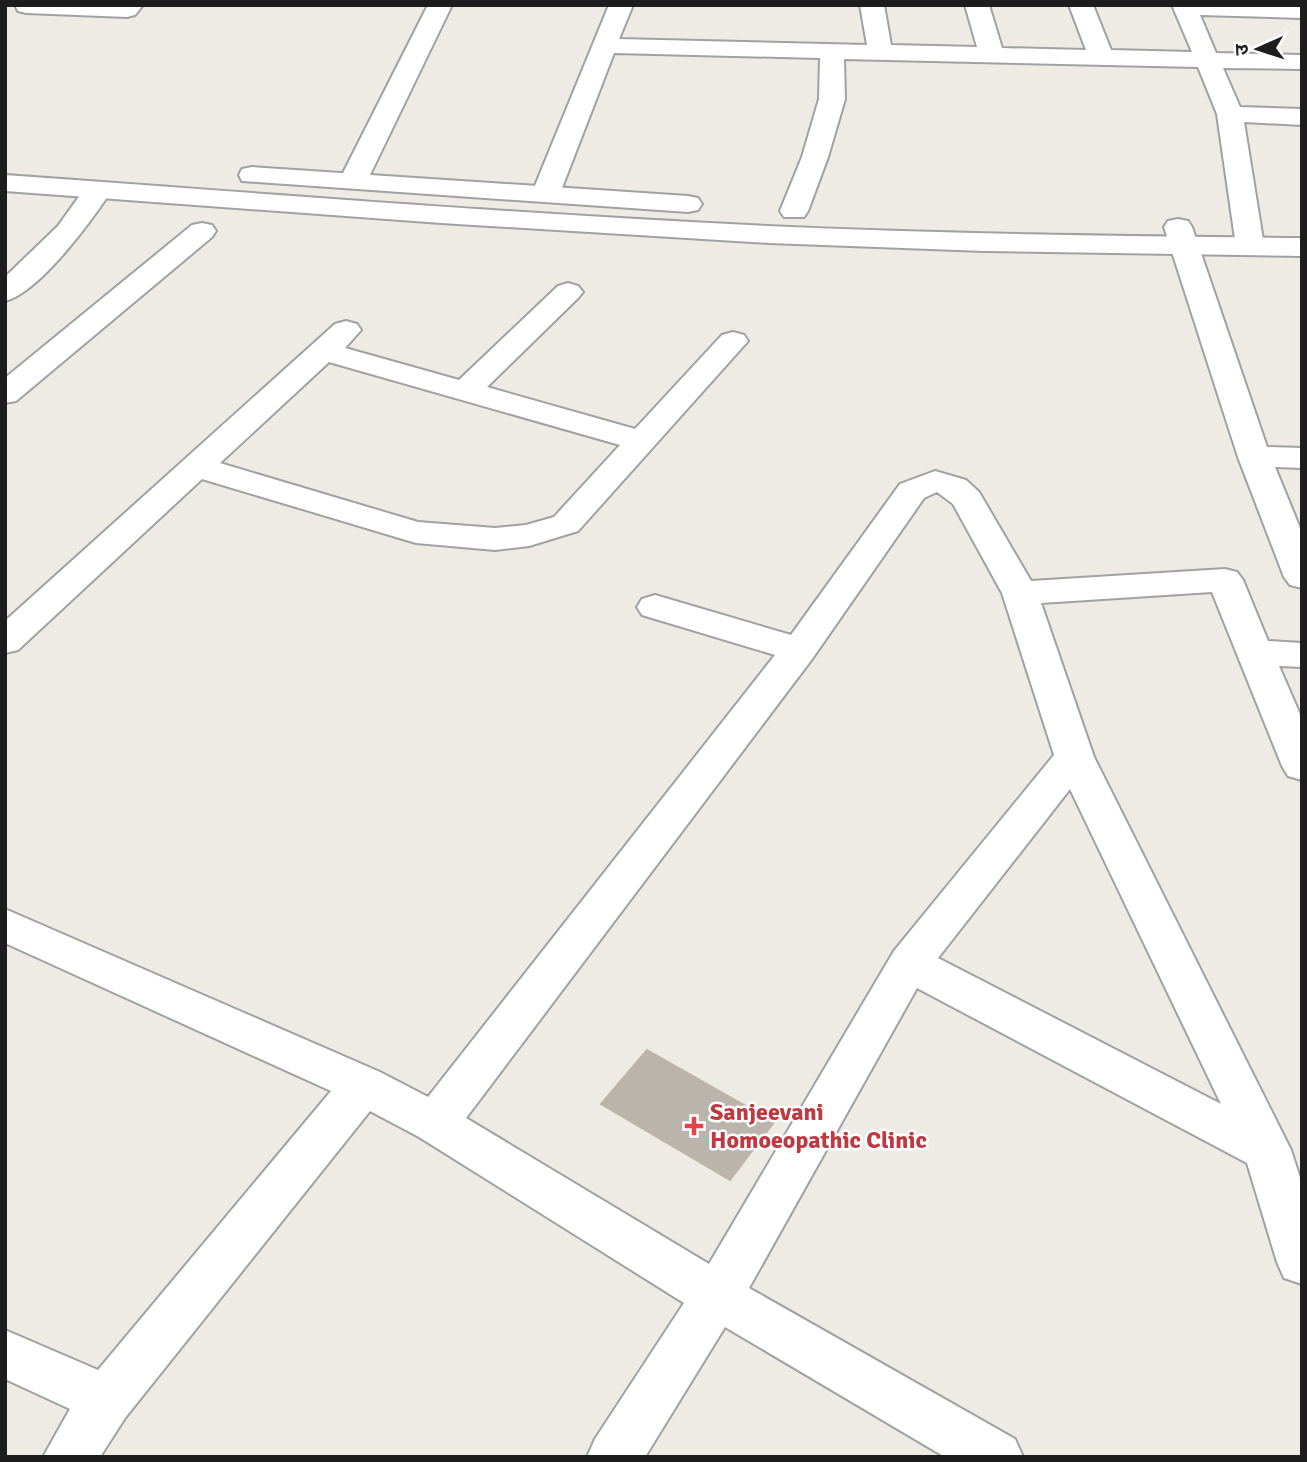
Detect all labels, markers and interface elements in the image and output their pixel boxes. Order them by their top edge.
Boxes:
north arrow [1223,14,1293,84]
text: उ [1230,43,1254,56]
place label: Sanjeevani Homoeopathic Clinic [710,1097,927,1155]
marker: Sanjeevani Homoeopathic Clinic [684,1116,704,1136]

